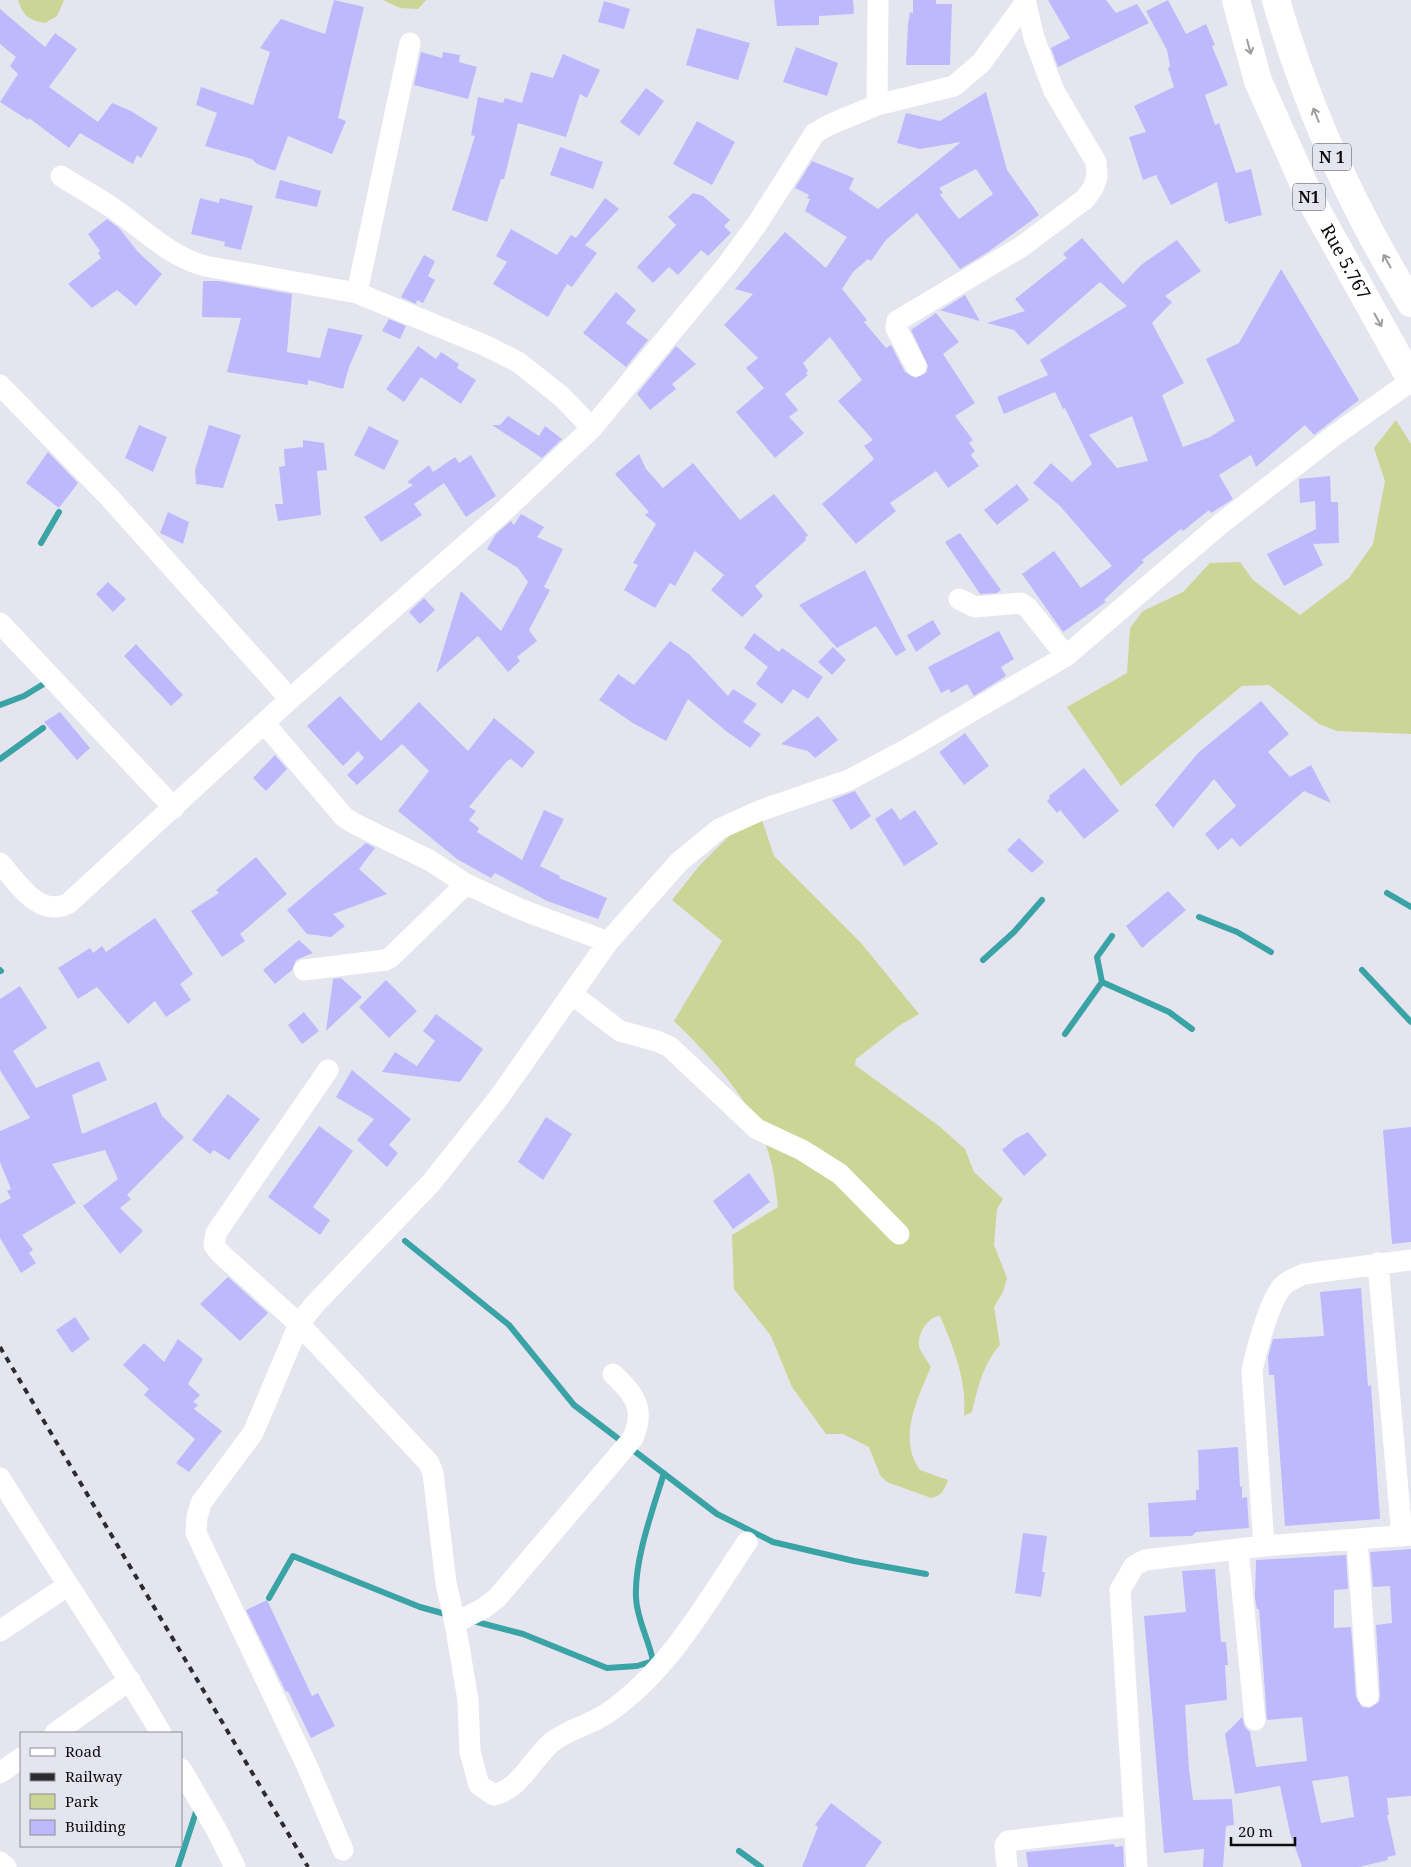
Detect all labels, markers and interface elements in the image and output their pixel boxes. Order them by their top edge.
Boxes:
one-way arrow [1244,39,1254,55]
one-way arrow [1310,108,1320,123]
road number: N 1 [1313,144,1351,170]
road number: N1 [1293,183,1325,210]
street label: Rue 5.767 [1316,220,1377,303]
one-way arrow [1382,254,1391,269]
one-way arrow [1373,312,1383,326]
legend [20,1732,182,1847]
text: Road [65,1741,101,1761]
text: Railway [65,1766,123,1786]
text: Park [65,1791,99,1811]
scale bar [1231,1814,1295,1846]
text: Building [65,1816,126,1836]
text: 20 m [1238,1821,1273,1841]

